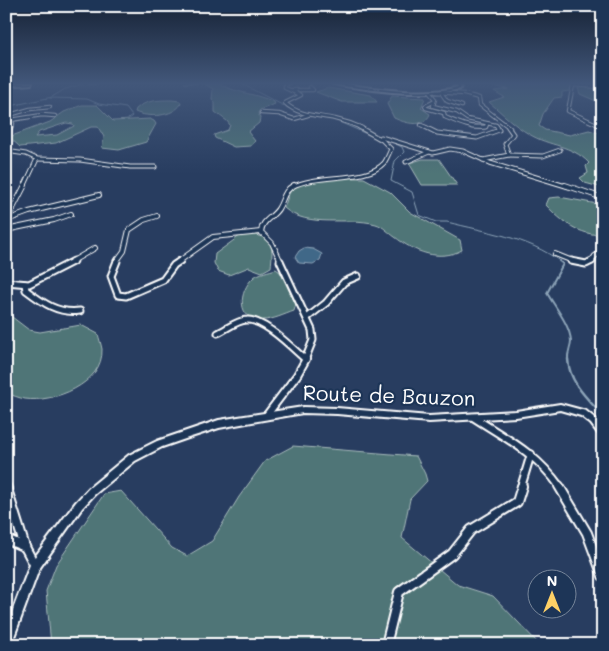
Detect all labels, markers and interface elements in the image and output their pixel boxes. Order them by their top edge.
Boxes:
street label: Route de Bauzon [302,378,476,411]
north arrow [526,568,576,618]
text: N [547,571,557,590]

